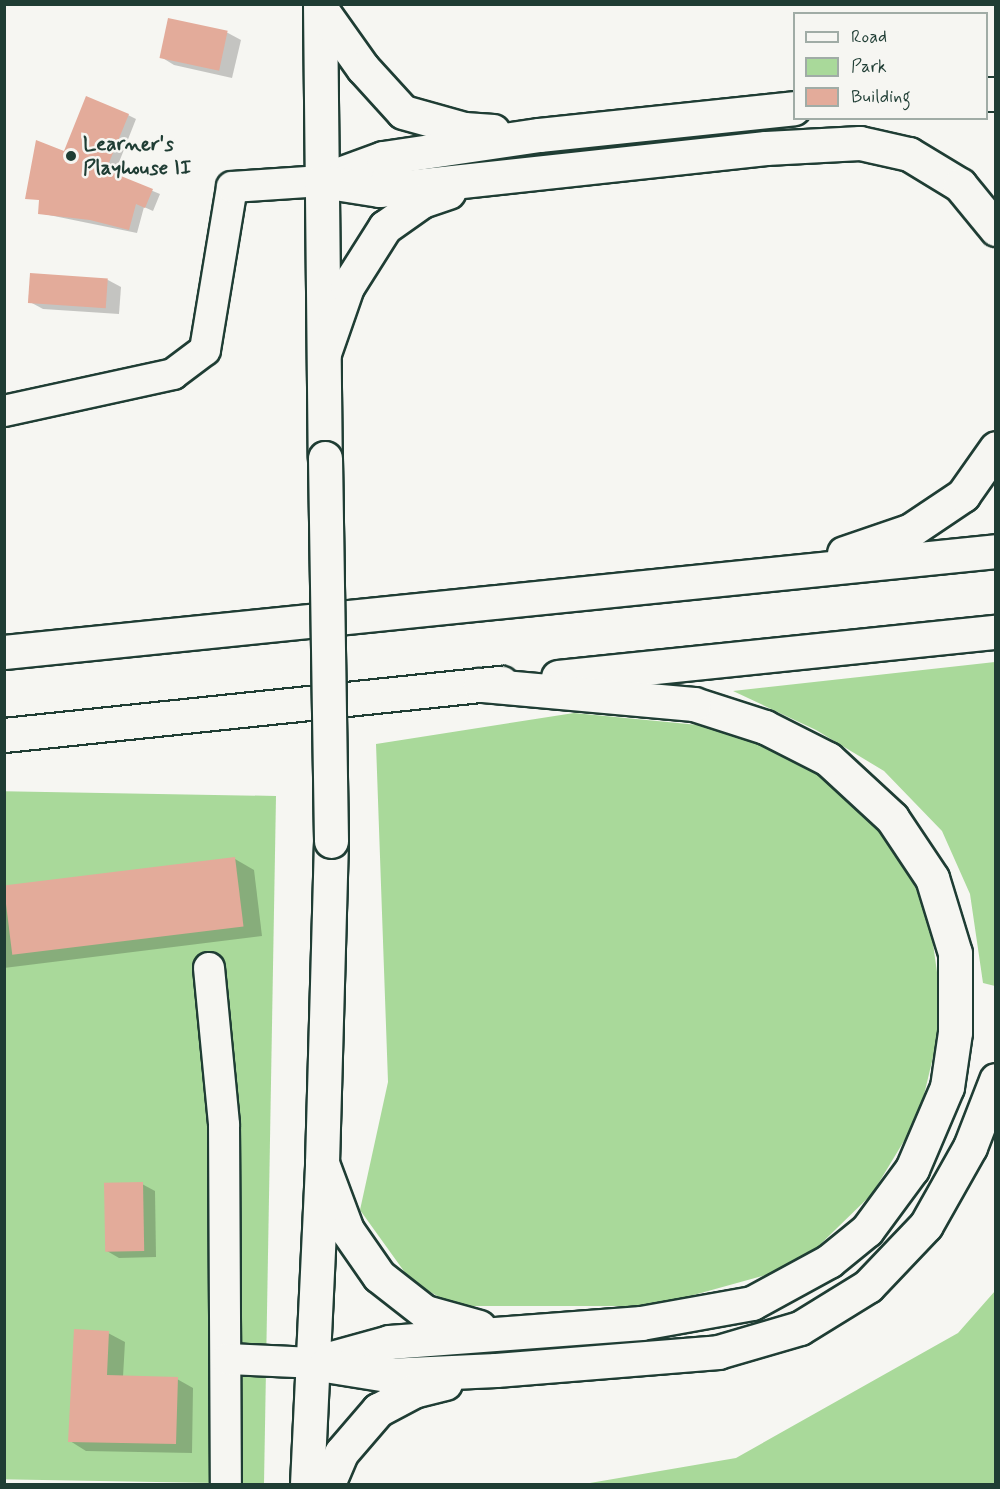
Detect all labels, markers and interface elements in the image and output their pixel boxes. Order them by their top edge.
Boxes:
legend [793,12,988,120]
text: Road [851,25,887,49]
text: Park [851,55,887,79]
text: Building [851,85,911,109]
place label: Learner's Playhouse II [83,131,197,181]
marker: Learner's Playhouse II [64,149,78,163]

